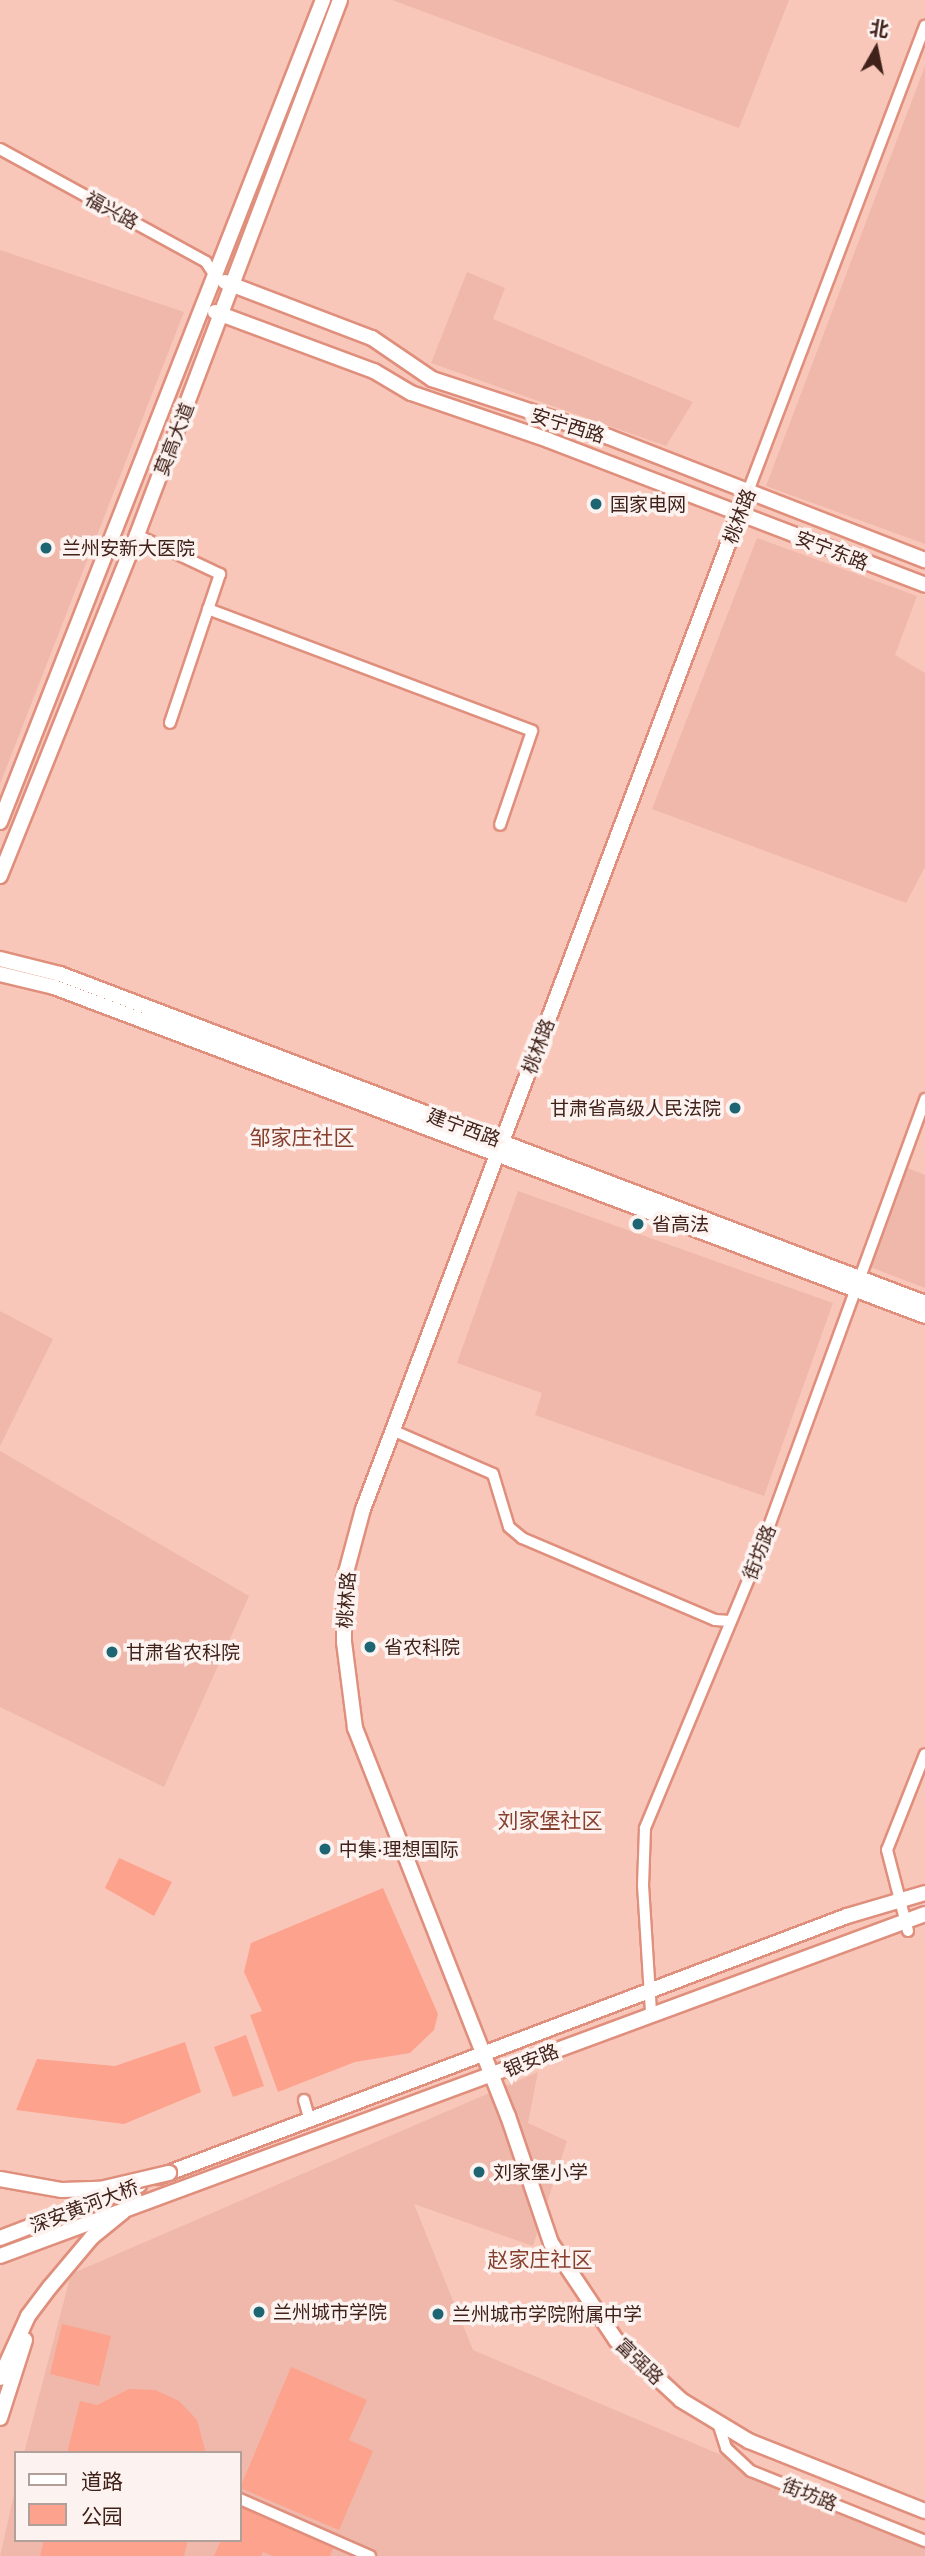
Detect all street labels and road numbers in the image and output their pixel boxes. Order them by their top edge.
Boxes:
street label: 福兴路 [82,186,142,234]
street label: 莫高大道 [150,399,198,479]
street label: 安宁西路 [528,403,608,447]
street label: 桃林路 [718,485,760,547]
street label: 安宁东路 [792,526,872,574]
street label: 桃林路 [517,1015,559,1077]
street label: 建宁西路 [424,1103,504,1151]
street label: 街坊路 [738,1521,780,1583]
street label: 桃林路 [333,1571,359,1629]
street label: 银安路 [500,2039,562,2081]
street label: 深安黄河大桥 [27,2175,141,2237]
street label: 富强路 [612,2333,668,2389]
street label: 街坊路 [779,2473,841,2515]

